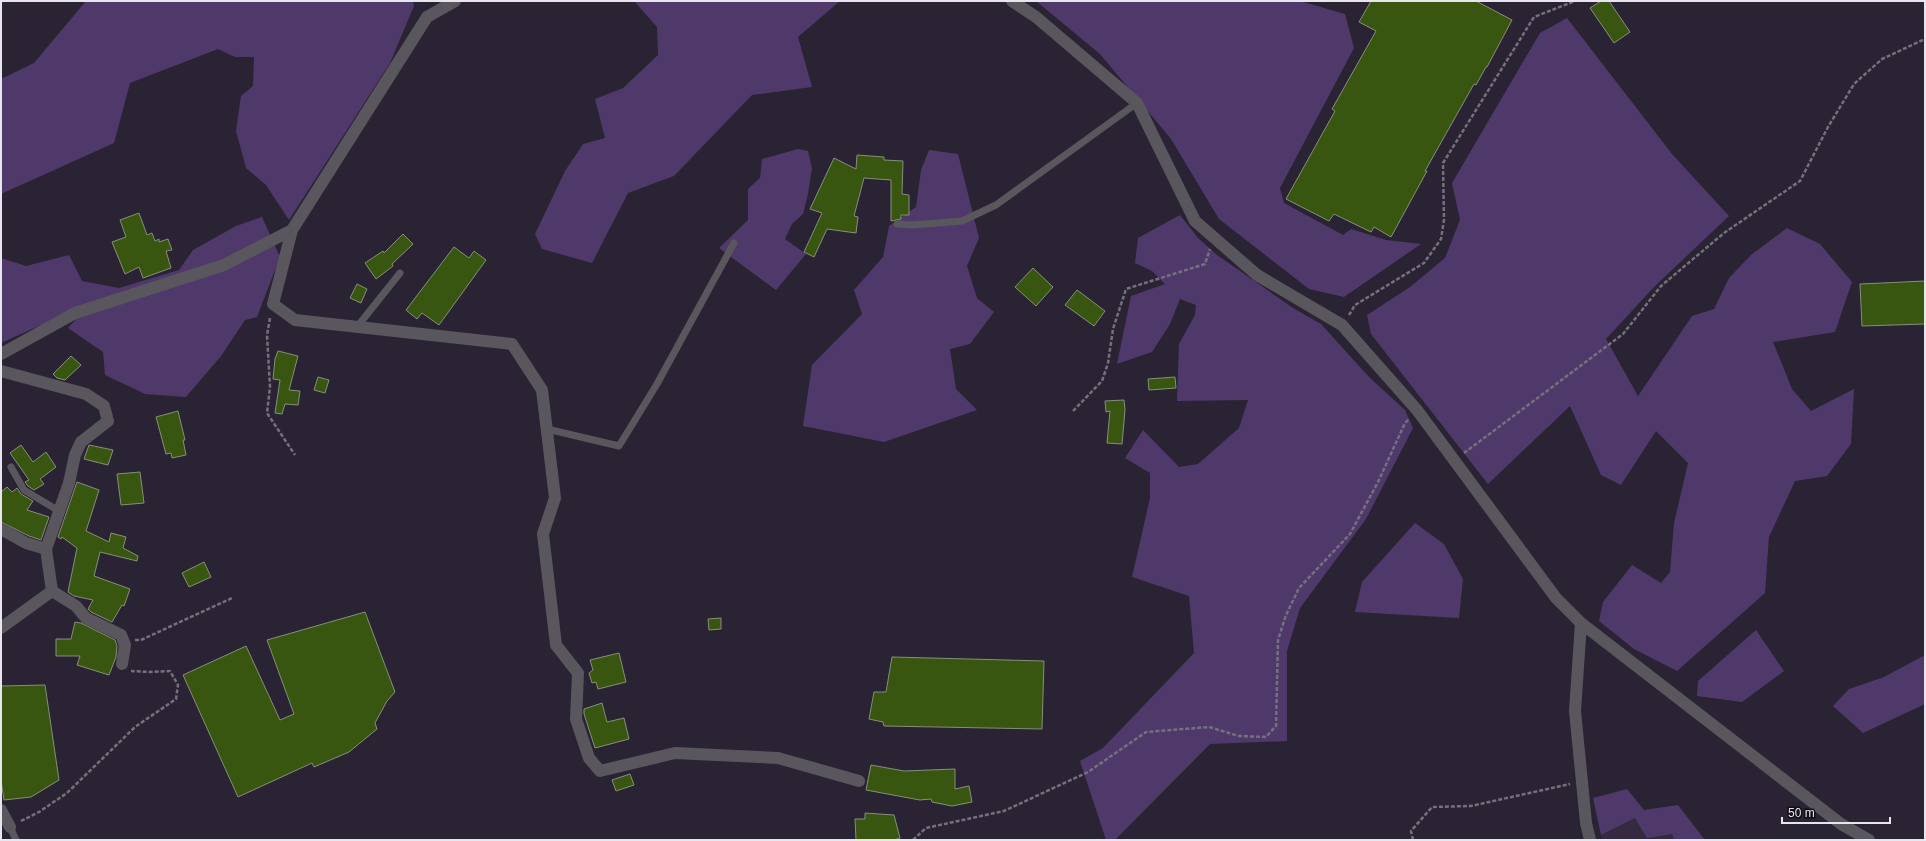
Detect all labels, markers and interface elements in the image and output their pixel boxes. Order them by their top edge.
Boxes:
scale bar [1782,799,1890,825]
text: 50 m [1788,806,1815,820]

